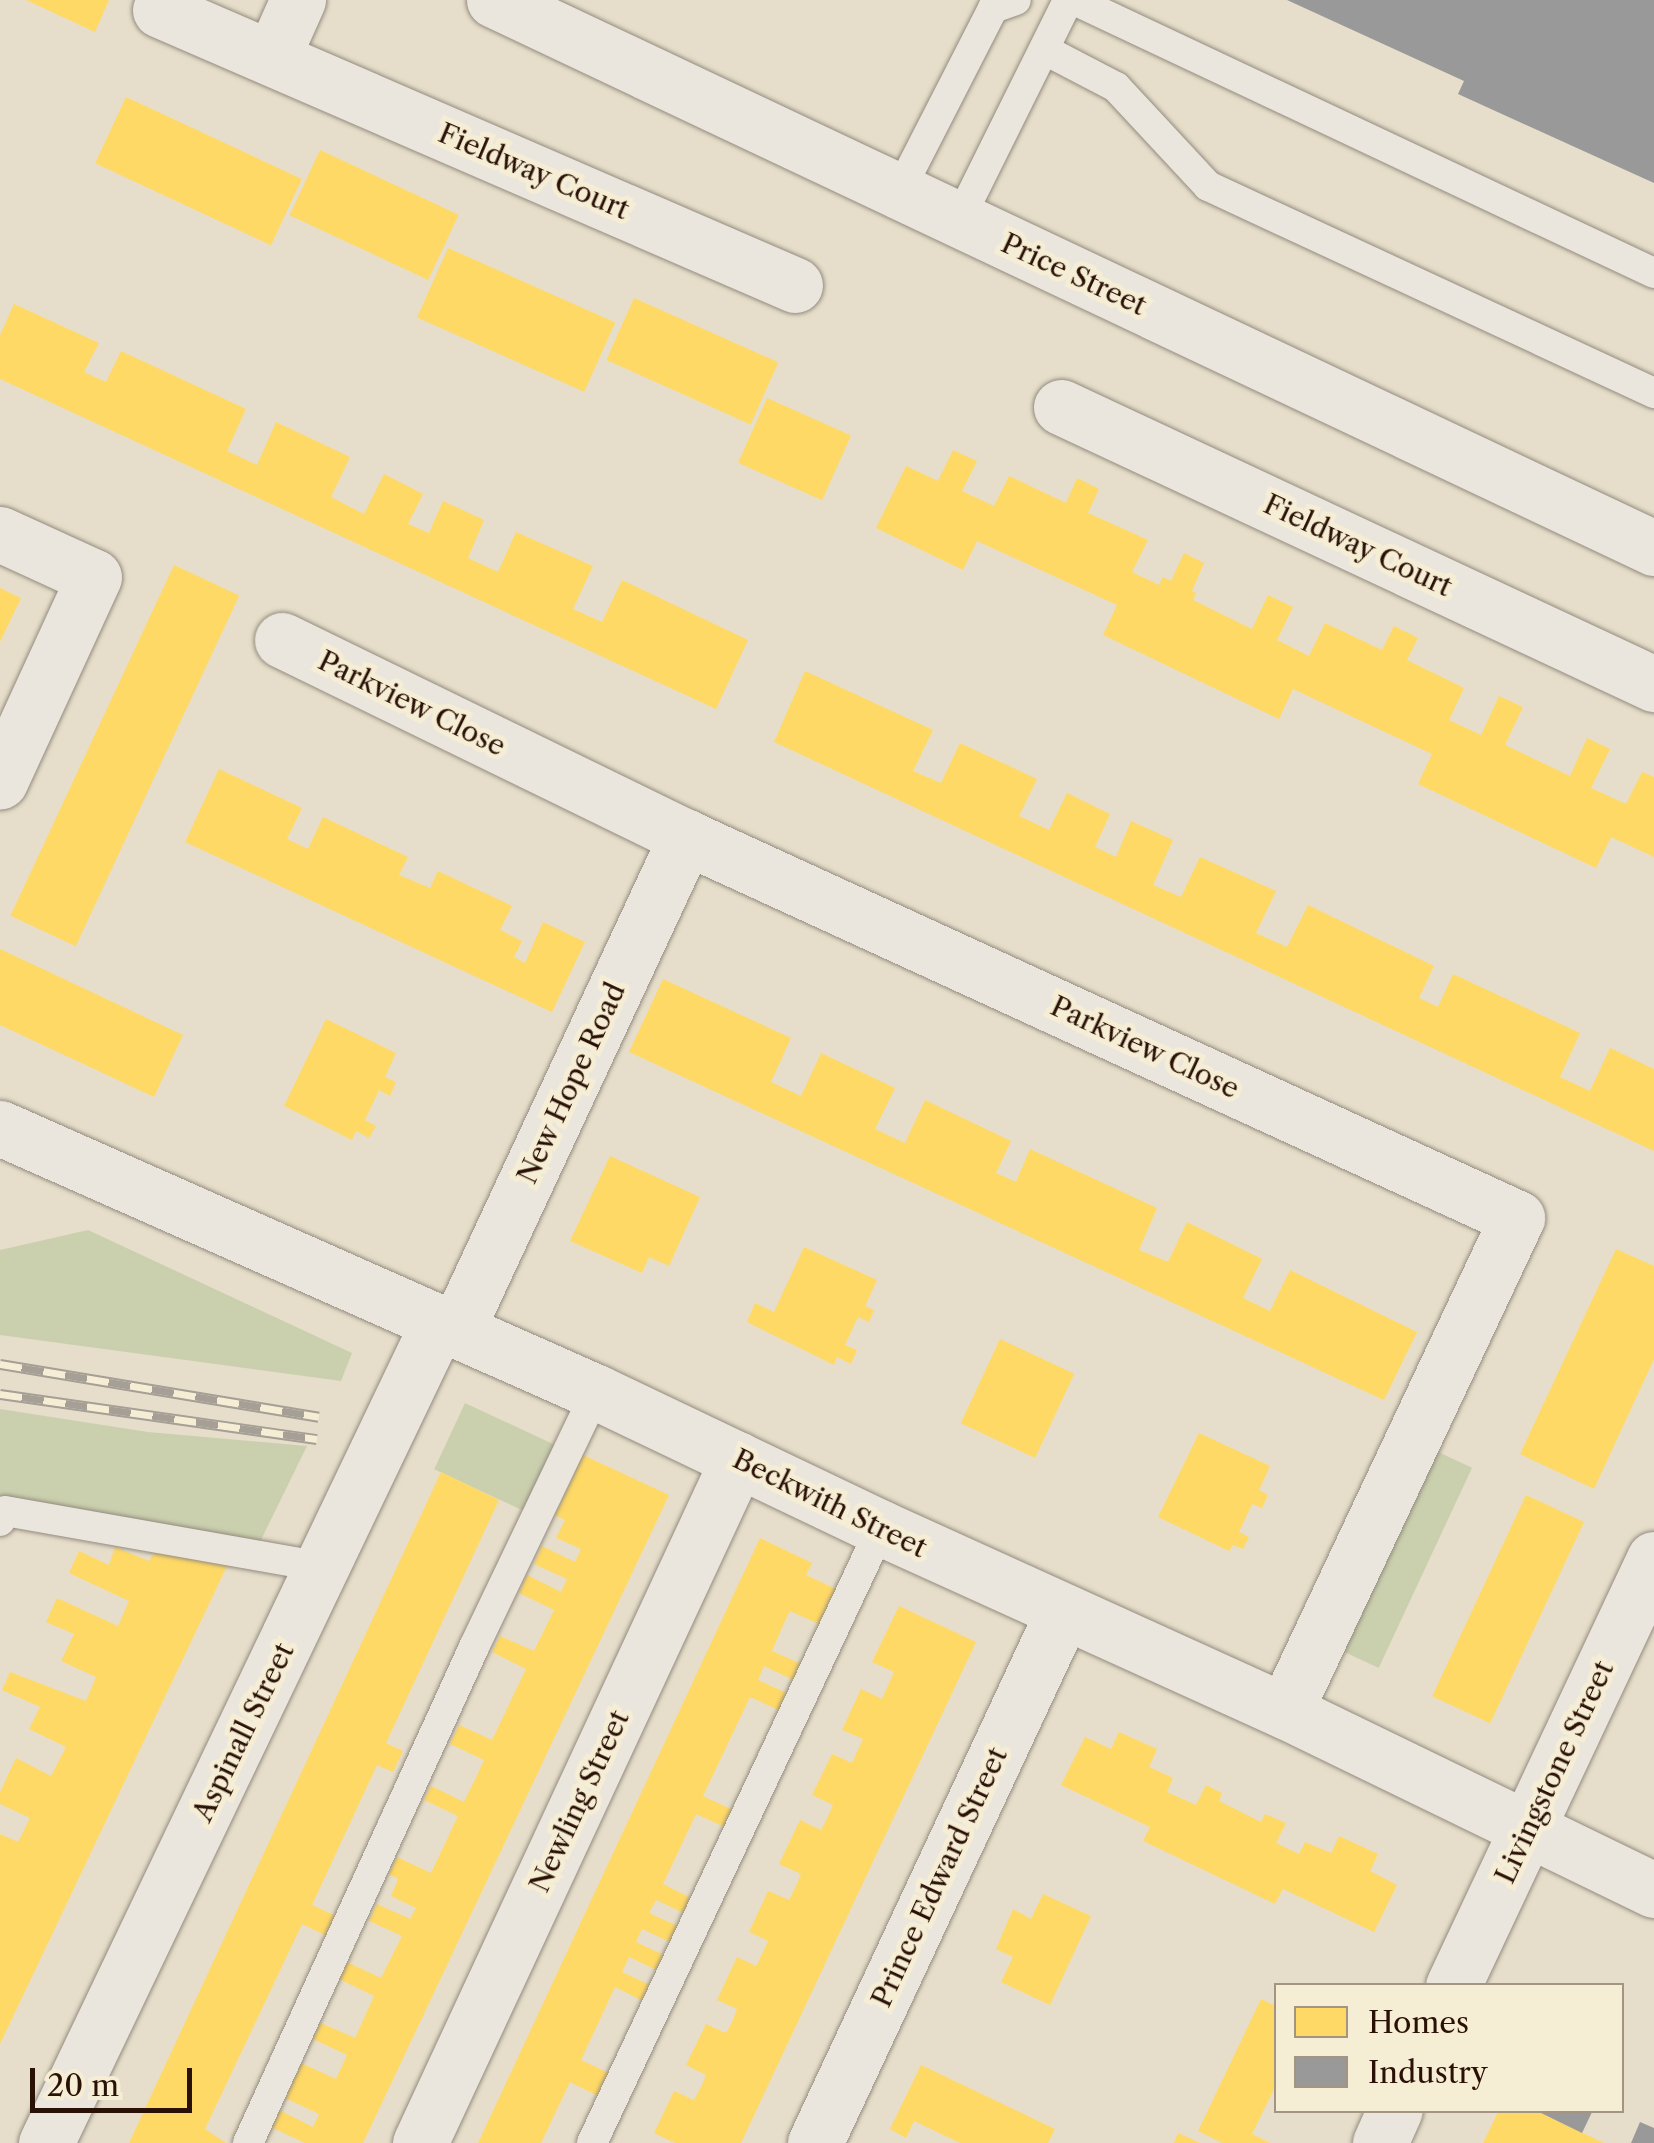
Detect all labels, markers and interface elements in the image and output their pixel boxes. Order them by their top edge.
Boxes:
street label: Fieldway Court [433,116,635,226]
street label: Price Street [996,226,1152,322]
street label: Fieldway Court [1258,487,1458,603]
street label: Parkview Close [313,643,511,763]
street label: New Hope Road [510,977,632,1189]
street label: Parkview Close [1045,989,1245,1105]
street label: Beckwith Street [728,1442,932,1564]
street label: Aspinall Street [185,1637,301,1827]
street label: Livingstone Street [1488,1655,1620,1889]
street label: Newling Street [522,1705,636,1897]
street label: Prince Edward Street [864,1742,1014,2012]
legend [1274,1983,1624,2113]
text: Homes [1368,2004,1469,2041]
scale bar [35,2048,198,2110]
text: Industry [1368,2054,1488,2091]
text: 20 m [47,2067,119,2104]

